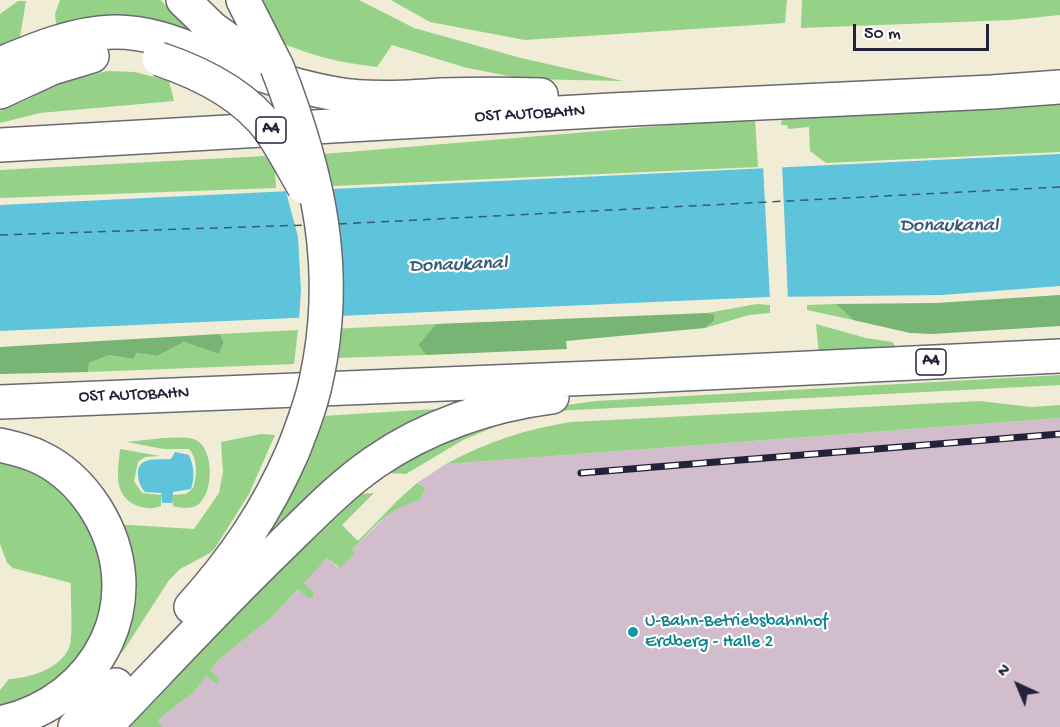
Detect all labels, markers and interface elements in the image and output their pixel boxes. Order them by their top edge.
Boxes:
scale bar [856,12,992,50]
text: 50 m [864,24,901,45]
street label: OST AUTOBAHN [474,101,586,129]
road number: A4 [256,117,286,143]
water label: Donaukanal [900,215,998,239]
water label: Donaukanal [408,252,508,280]
road number: A4 [916,349,946,375]
street label: OST AUTOBAHN [78,383,190,409]
place label: U-Bahn-Betriebsbahnhof Erdberg - Halle 2 [645,611,828,654]
marker: U-Bahn-Betriebsbahnhof Erdberg - Halle 2 [626,625,640,639]
north arrow [988,655,1048,715]
text: N [995,661,1016,682]

